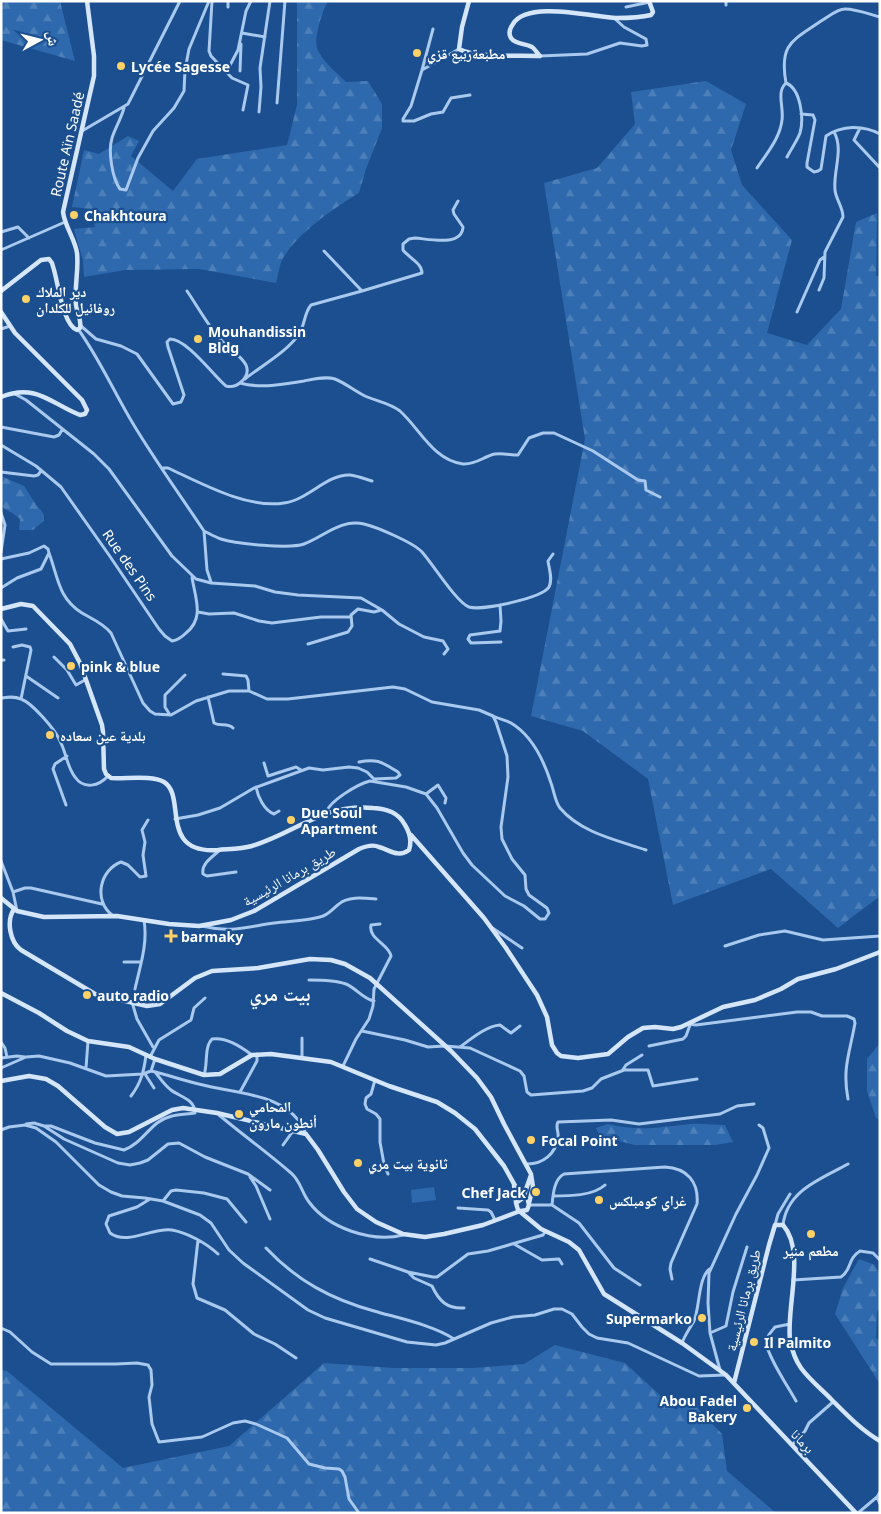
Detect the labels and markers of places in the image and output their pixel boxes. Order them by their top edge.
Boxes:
place label: مطبعةربيع قزي [427,44,505,65]
marker: مطبعةربيع قزي [411,47,423,59]
place label: Lycée Sagesse [131,57,230,76]
marker: Lycée Sagesse [115,60,127,72]
place label: Chakhtoura [84,206,167,225]
marker: Chakhtoura [68,209,80,221]
place label: دير الملاك روفائيل للكلدان [36,282,115,317]
marker: دير الملاك روفائيل للكلدان [20,293,32,305]
place label: Mouhandissin Bldg [208,322,306,357]
marker: Mouhandissin Bldg [192,333,204,345]
place label: pink & blue [81,657,160,676]
marker: pink & blue [65,660,77,672]
place label: بلدية عين سعاده [60,726,146,745]
marker: بلدية عين سعاده [44,729,56,741]
place label: Due Soul Apartment [301,803,377,838]
marker: Due Soul Apartment [285,814,297,826]
place label: barmaky [181,927,243,946]
marker: barmaky [165,930,177,942]
place label: auto radio [97,986,169,1005]
marker: auto radio [81,989,93,1001]
place label: المحامي أنطون مارون [249,1097,317,1132]
marker: المحامي أنطون مارون [233,1108,245,1120]
place label: Focal Point [541,1131,618,1150]
marker: Focal Point [525,1134,537,1146]
place label: ثانوية بيت مري [368,1154,448,1175]
marker: ثانوية بيت مري [352,1157,364,1169]
place label: Chef Jack [462,1183,526,1202]
marker: Chef Jack [530,1186,542,1198]
place label: غراي كومبلكس [609,1191,687,1212]
marker: غراي كومبلكس [593,1194,605,1206]
marker: مطعم منير [805,1228,817,1240]
place label: مطعم منير [782,1241,839,1261]
place label: Supermarko [606,1309,692,1328]
marker: Supermarko [696,1312,708,1324]
place label: Il Palmito [764,1333,831,1352]
marker: Il Palmito [748,1336,760,1348]
place label: Abou Fadel Bakery [660,1391,737,1426]
marker: Abou Fadel Bakery [741,1402,753,1414]

